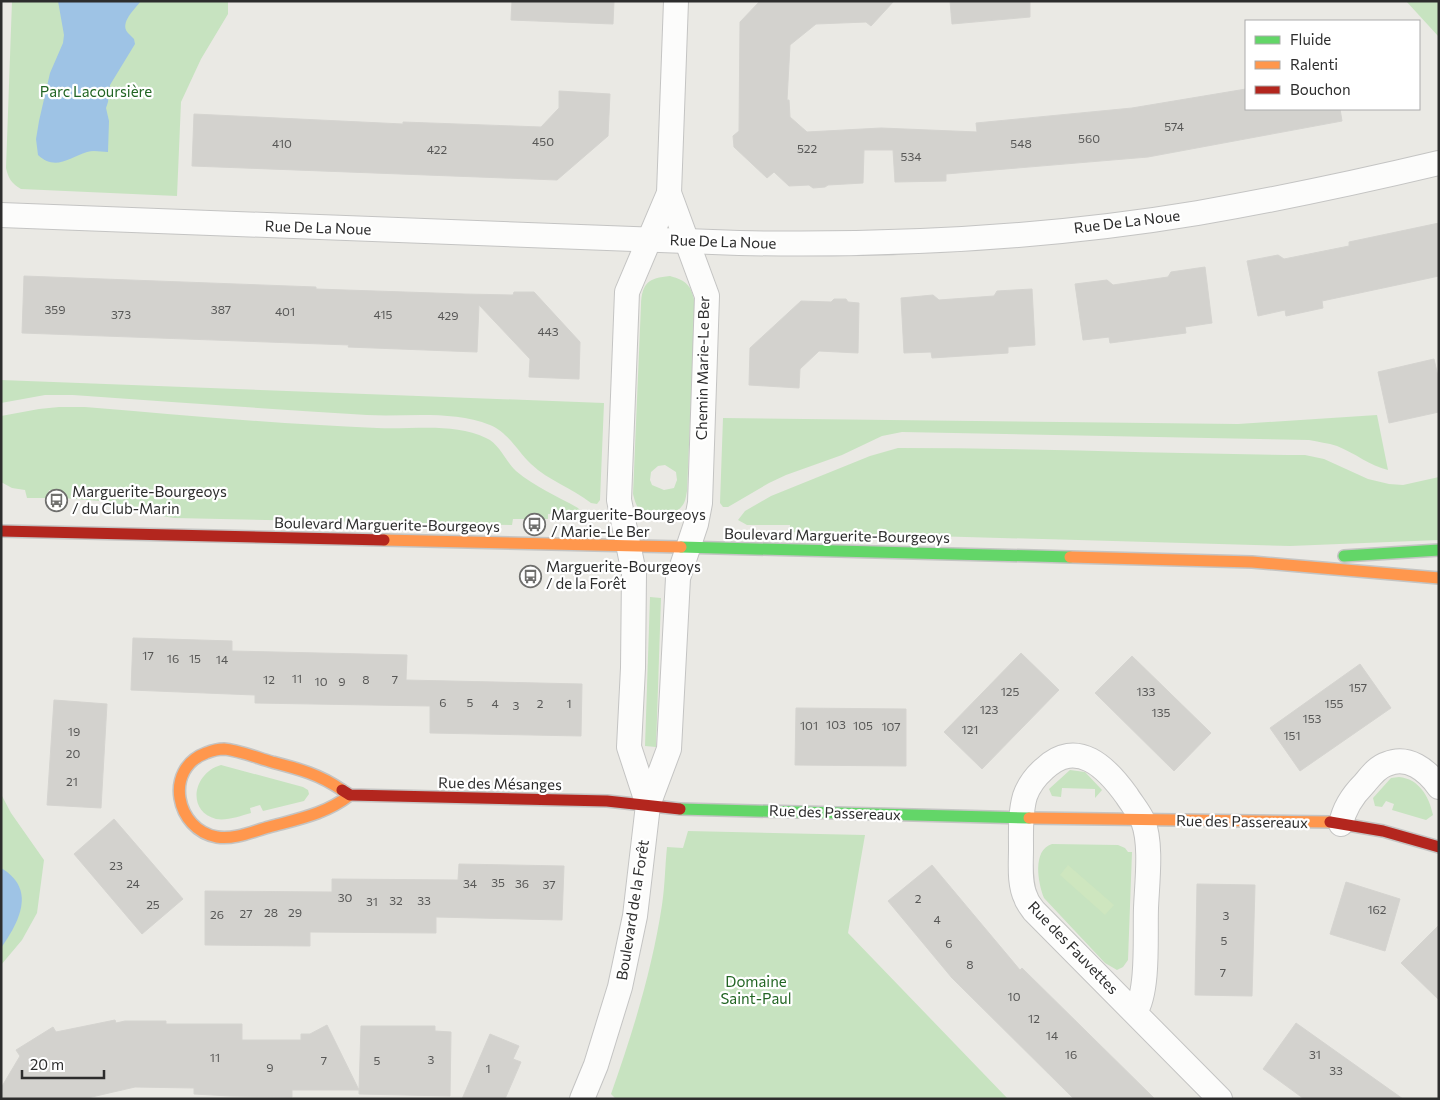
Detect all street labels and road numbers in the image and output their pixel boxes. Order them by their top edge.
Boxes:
street label: Rue De La Noue [1073,206,1181,236]
street label: Rue De La Noue [264,216,372,238]
street label: Rue De La Noue [669,230,777,252]
street label: Chemin Marie-Le Ber [692,296,712,440]
street label: Boulevard Marguerite-Bourgeoys [274,513,500,535]
street label: Boulevard Marguerite-Bourgeoys [724,524,950,546]
street label: Rue des Mésanges [438,773,562,793]
street label: Rue des Passereaux [769,801,901,823]
street label: Rue des Passereaux [1176,811,1308,831]
street label: Boulevard de la Forêt [612,838,652,981]
street label: Rue des Fauvettes [1025,897,1123,998]

